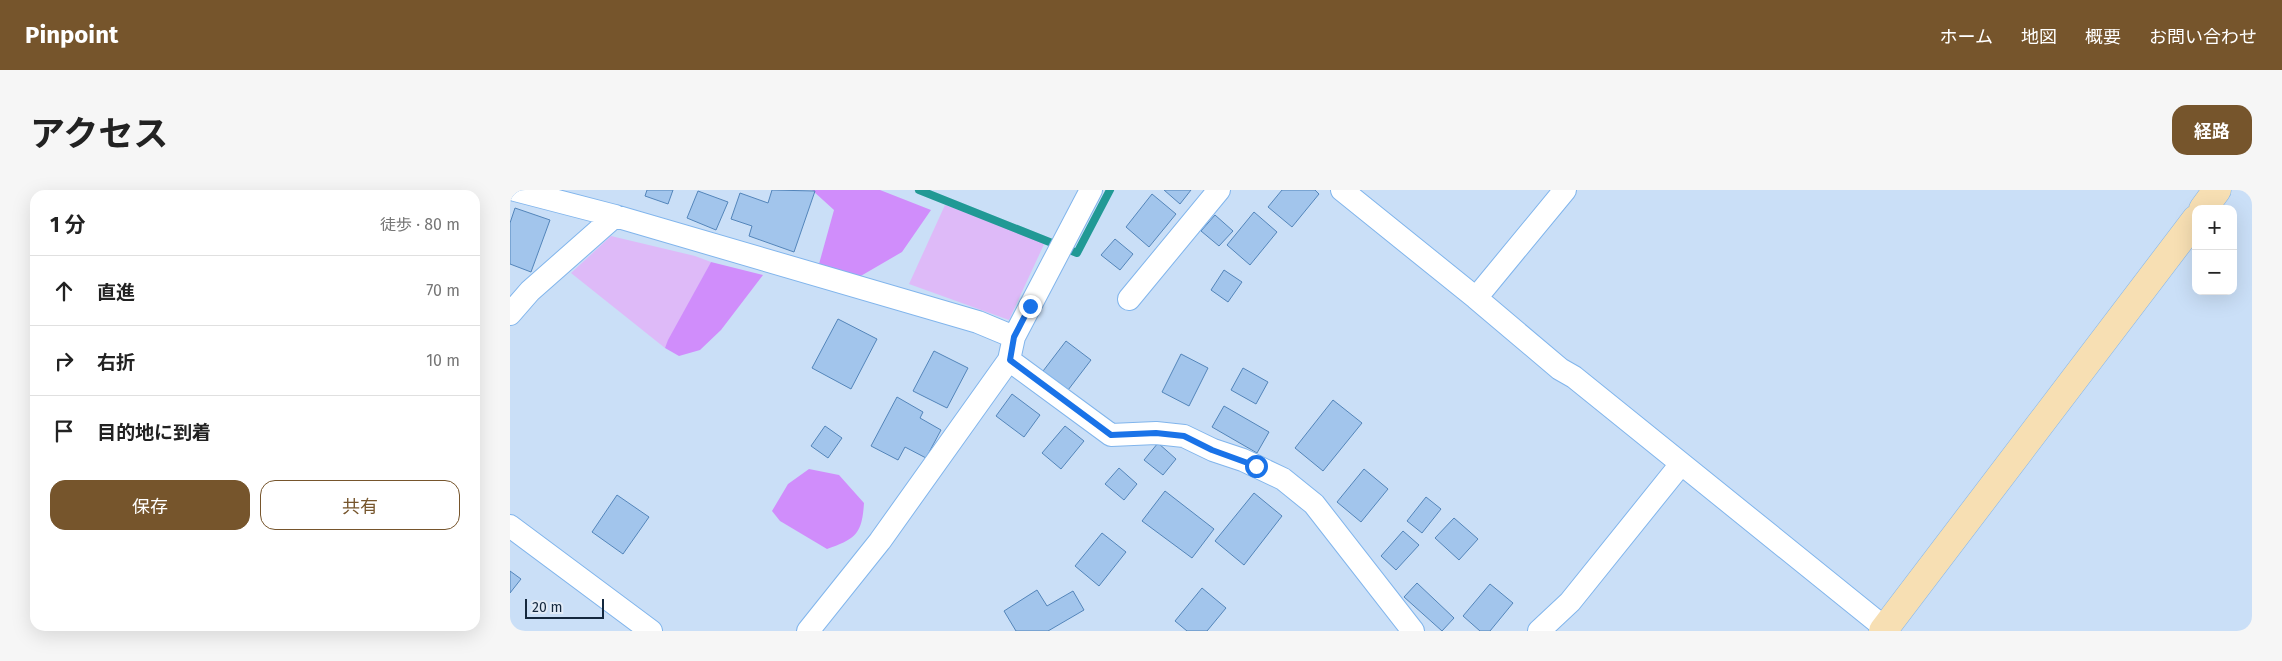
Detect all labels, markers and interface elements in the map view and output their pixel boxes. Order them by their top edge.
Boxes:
text: Pinpoint [25,21,118,49]
text: ホーム [1940,26,1993,48]
text: 地図 [2021,26,2057,48]
text: 概要 [2085,26,2121,48]
text: お問い合わせ [2149,26,2257,48]
button: 経路 [2172,105,2252,155]
text: アクセス [30,113,168,155]
map controls [2192,205,2237,295]
button: + [2192,205,2237,250]
text: 1 分 [50,212,86,238]
text: 徒歩 · 80 m [380,215,460,234]
button: − [2192,250,2237,295]
icon: ahead [50,277,78,305]
text: 直進 [97,281,135,304]
text: 70 m [426,281,460,300]
route end [1019,295,1042,318]
icon: right [50,347,78,375]
text: 右折 [97,351,135,374]
text: 10 m [426,351,460,370]
icon: arrive [50,417,78,445]
text: 目的地に到着 [97,421,211,444]
route start [1245,455,1268,478]
button: 保存 [50,480,250,530]
button: 共有 [260,480,460,530]
scale bar [525,596,604,619]
text: 20 m [532,599,562,616]

